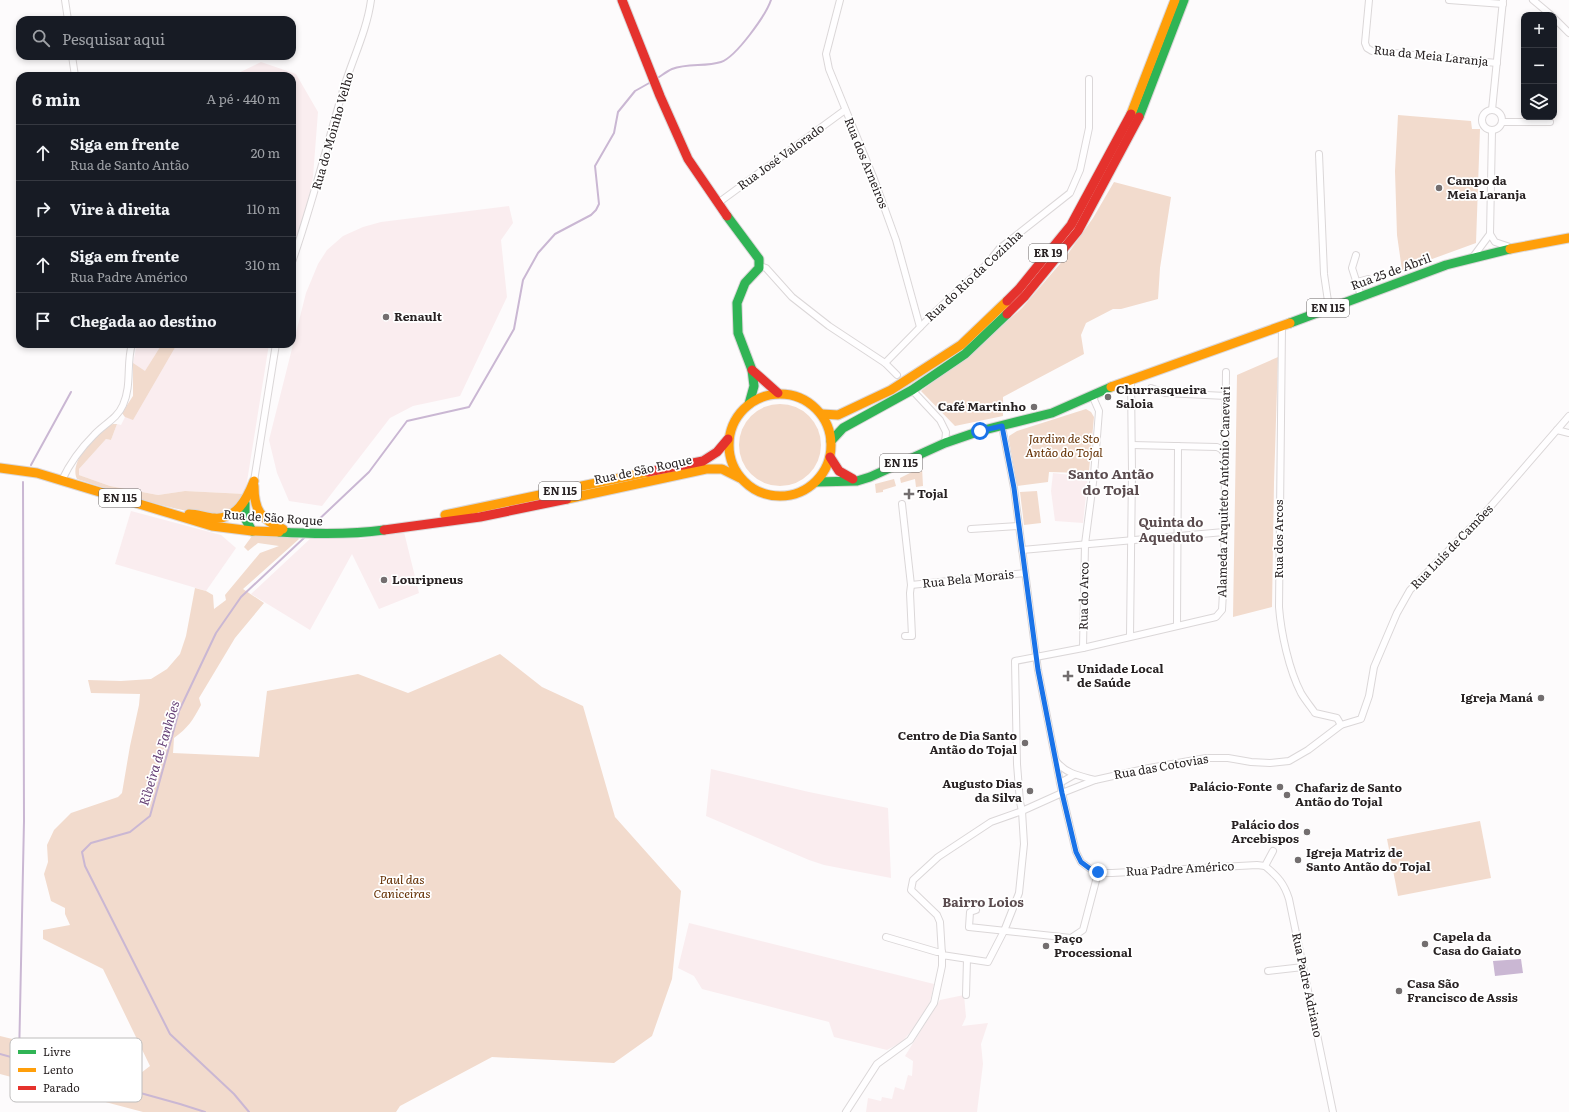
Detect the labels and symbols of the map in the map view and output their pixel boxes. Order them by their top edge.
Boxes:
street label: Rua da Meia Laranja [1373,40,1490,70]
street label: Rua do Moinho Velho [307,70,358,192]
street label: Rua dos Arneiros [840,114,894,211]
street label: Rua José Valorado [733,119,828,194]
place label: Campo da Meia Laranja [1447,171,1526,203]
marker: Campo da Meia Laranja [1434,183,1444,193]
street label: Rua do Rio da Cozinha [921,225,1026,325]
road number: ER 19 [1029,244,1067,262]
street label: Rua 25 de Abril [1348,248,1433,294]
road number: EN 115 [1307,299,1349,317]
place label: Renault [394,307,443,325]
marker: Renault [381,312,391,322]
place label: Churrasqueira Saloia [1116,380,1207,412]
street label: Alameda Arquiteto António Canevari [1212,386,1234,598]
marker: Churrasqueira Saloia [1103,392,1113,402]
place label: Café Martinho [938,397,1027,415]
marker: Café Martinho [1029,402,1039,412]
route start [971,422,989,440]
park label: Jardim de Sto Antão do Tojal [1025,429,1103,461]
street label: Rua de São Roque [592,450,693,488]
road number: EN 115 [880,454,922,472]
district label: Santo Antão do Tojal [1068,463,1154,499]
road number: EN 115 [539,482,581,500]
place label: Tojal [917,484,949,502]
road number: EN 115 [99,489,141,507]
marker: Tojal [904,489,914,499]
street label: Rua dos Arcos [1269,499,1287,578]
street label: Rua Luís de Camões [1406,499,1497,593]
street label: Rua de São Roque [223,505,323,529]
district label: Quinta do Aqueduto [1139,512,1203,546]
street label: Rua do Arco [1073,562,1093,630]
street label: Rua Bela Morais [921,564,1015,592]
place label: Louripneus [392,570,463,588]
marker: Louripneus [379,575,389,585]
place label: Unidade Local de Saúde [1077,659,1164,691]
marker: Unidade Local de Saúde [1062,670,1074,682]
place label: Igreja Maná [1461,688,1533,706]
marker: Igreja Maná [1536,693,1546,703]
water label: Ribeira de Fanhões [133,698,184,808]
place label: Centro de Dia Santo Antão do Tojal [898,726,1018,758]
marker: Centro de Dia Santo Antão do Tojal [1020,738,1030,748]
street label: Rua das Cotovias [1112,749,1210,783]
place label: Augusto Dias da Silva [942,774,1022,806]
place label: Palácio-Fonte [1189,777,1272,795]
place label: Chafariz de Santo Antão do Tojal [1295,778,1402,810]
marker: Palácio-Fonte [1275,782,1285,792]
marker: Augusto Dias da Silva [1025,786,1035,796]
marker: Chafariz de Santo Antão do Tojal [1282,790,1292,800]
place label: Palácio dos Arcebispos [1231,815,1299,847]
marker: Palácio dos Arcebispos [1302,827,1312,837]
place label: Igreja Matriz de Santo Antão do Tojal [1306,843,1431,875]
marker: Igreja Matriz de Santo Antão do Tojal [1293,855,1303,865]
street label: Rua Padre Américo [1125,856,1235,880]
route end [1089,863,1107,881]
park label: Paul das Caniceiras [373,870,431,902]
district label: Bairro Loios [942,892,1024,911]
place label: Capela da Casa do Gaiato [1433,927,1522,959]
place label: Paço Processional [1054,929,1133,961]
street label: Rua Padre Adriano [1288,931,1328,1039]
marker: Capela da Casa do Gaiato [1420,939,1430,949]
marker: Paço Processional [1041,941,1051,951]
place label: Casa São Francisco de Assis [1407,974,1518,1006]
marker: Casa São Francisco de Assis [1394,986,1404,996]
legend [10,1038,142,1102]
text: Livre [43,1043,71,1059]
text: Lento [43,1061,73,1077]
text: Parado [43,1079,80,1095]

